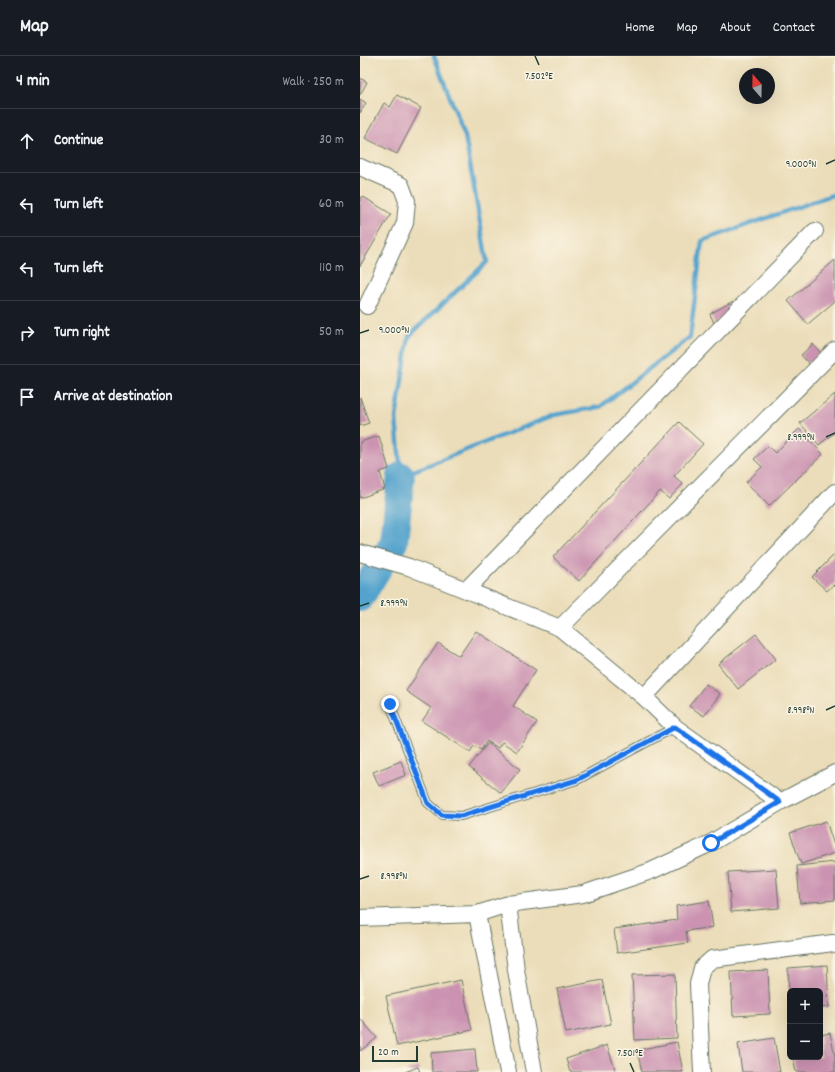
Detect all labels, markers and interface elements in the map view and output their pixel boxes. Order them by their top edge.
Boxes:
text: Map [20,14,49,41]
text: Home [625,18,654,38]
text: Map [676,18,698,38]
text: About [720,18,751,38]
text: Contact [773,18,815,38]
north arrow [739,68,775,104]
text: 4 min [16,70,50,94]
text: 7.502°E [525,70,553,84]
text: Walk · 250 m [282,73,344,92]
icon: ahead [16,130,38,152]
text: Continue [54,130,103,152]
text: 30 m [319,131,344,150]
text: 9.000°N [786,158,816,172]
icon: left [16,194,38,216]
text: Turn left [54,194,103,216]
text: 60 m [319,195,344,214]
icon: left [16,258,38,280]
text: Turn left [54,258,103,280]
text: 110 m [319,259,344,278]
icon: right [16,322,38,344]
text: Turn right [54,322,110,344]
text: 50 m [319,323,344,342]
text: 9.000°N [379,324,409,338]
icon: arrive [16,386,38,408]
text: Arrive at destination [54,386,172,408]
text: 8.999°N [787,431,815,445]
text: 8.999°N [380,597,408,611]
route end [381,695,399,713]
text: 8.998°N [788,704,815,718]
route start [702,834,720,852]
text: 8.998°N [381,870,408,884]
map controls [787,988,823,1060]
button: + [787,988,823,1024]
button: − [787,1024,823,1060]
scale bar [372,1044,418,1063]
text: 20 m [378,1045,399,1061]
text: 7.501°E [617,1047,643,1061]

